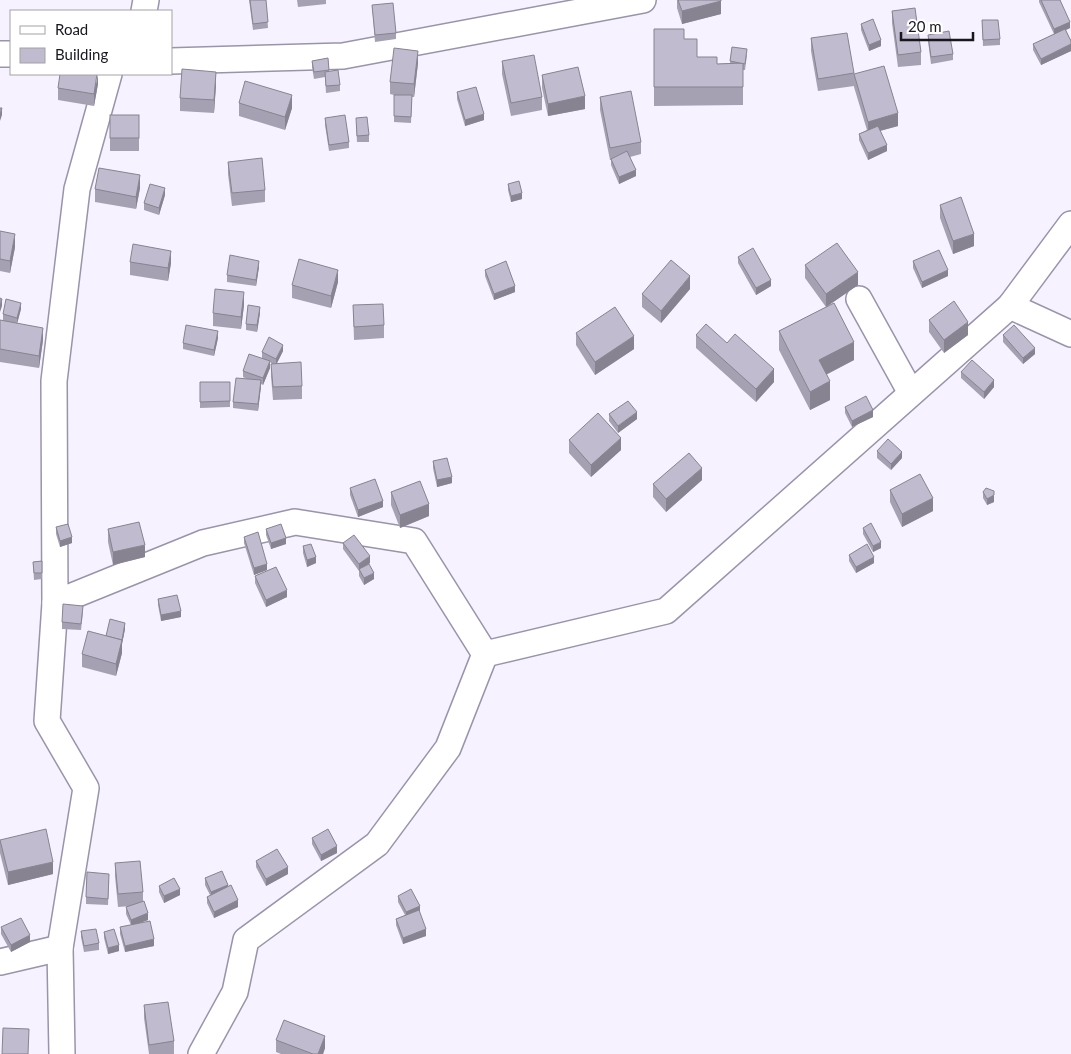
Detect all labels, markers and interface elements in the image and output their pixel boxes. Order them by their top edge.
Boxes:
legend [10,10,172,75]
scale bar [901,10,974,42]
text: 20 m [908,17,942,35]
text: Road [55,20,88,38]
text: Building [55,45,108,63]

